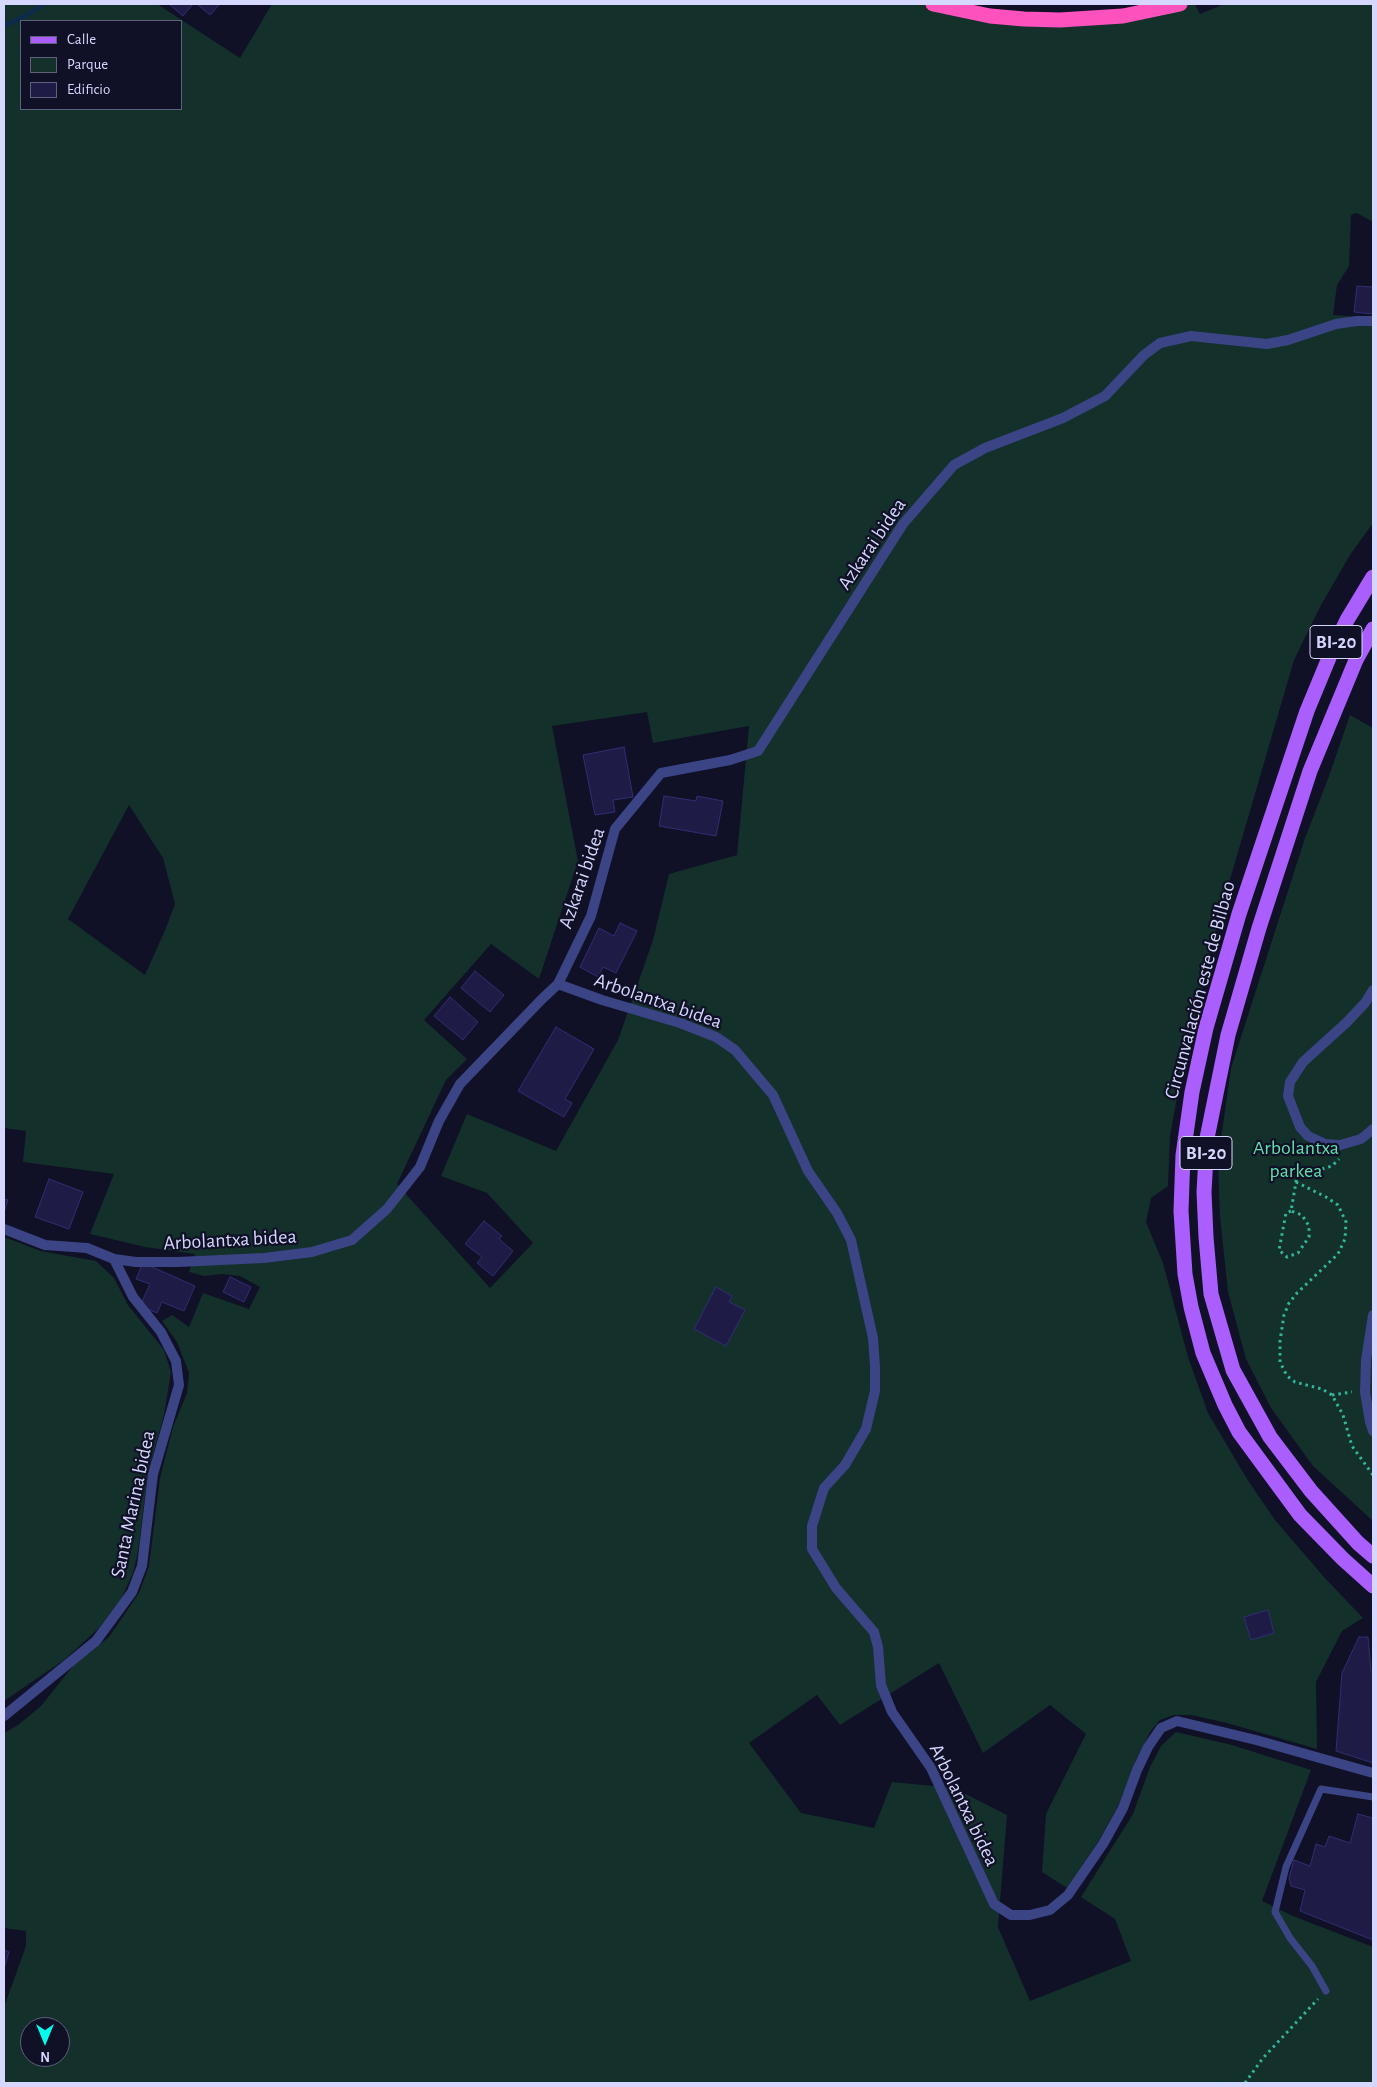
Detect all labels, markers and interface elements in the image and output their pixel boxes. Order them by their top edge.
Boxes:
legend [20,20,182,110]
text: Calle [67,32,96,47]
text: Parque [67,57,108,72]
text: Edificio [67,82,110,97]
street label: Azkarai bidea [833,494,911,594]
road number: BI-20 [1310,626,1362,659]
street label: Azkarai bidea [554,824,610,932]
street label: Circunvalación este de Bilbao [1159,878,1241,1102]
street label: Arbolantxa bidea [591,968,725,1034]
road number: BI-20 [1180,1136,1232,1170]
park label: Arbolantxa parkea [1253,1136,1339,1183]
street label: Arbolantxa bidea [163,1225,297,1255]
street label: Santa Marina bidea [106,1428,160,1580]
street label: Arbolantxa bidea [924,1740,1004,1870]
north arrow [20,2017,70,2067]
text: N [40,2049,50,2063]

